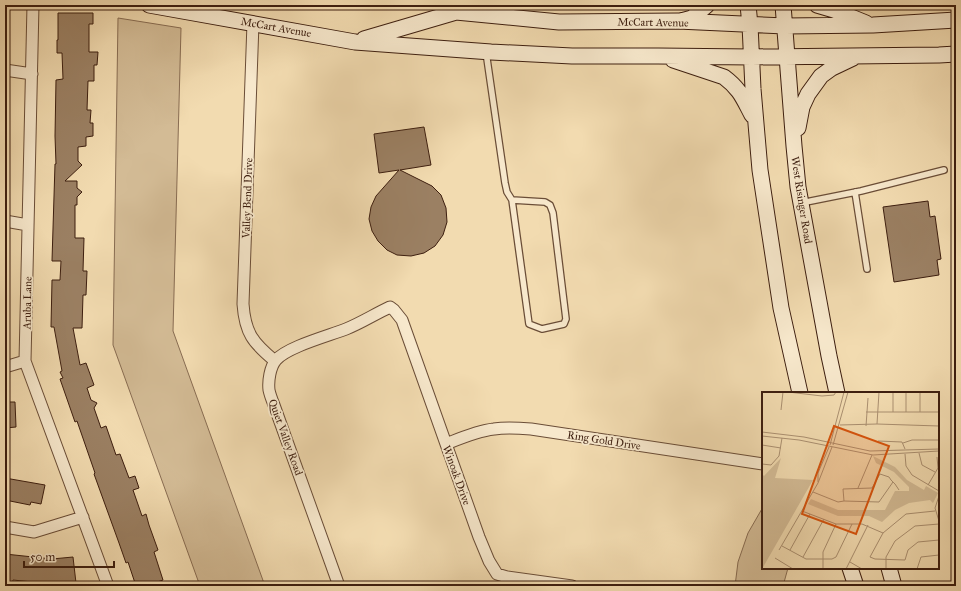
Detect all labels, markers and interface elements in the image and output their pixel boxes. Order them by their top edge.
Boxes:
street label: McCart Avenue [240,15,313,40]
street label: McCart Avenue [617,15,689,30]
street label: West Risinger Road [788,155,815,245]
street label: Valley Bend Drive [240,157,255,239]
street label: Aruba Lane [21,276,34,331]
inset map [762,392,939,569]
street label: Quiet Valley Road [266,397,306,478]
street label: Ring Gold Drive [566,428,642,453]
street label: Winoak Drive [440,444,473,507]
scale bar [24,543,114,569]
text: 50 m [30,550,55,564]

